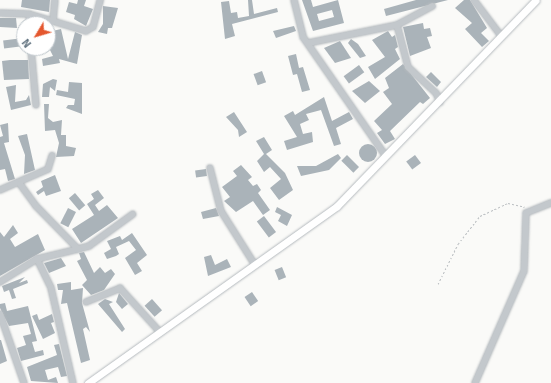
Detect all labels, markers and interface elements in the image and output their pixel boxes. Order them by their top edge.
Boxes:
north arrow [16,16,56,56]
text: N [19,36,34,50]

